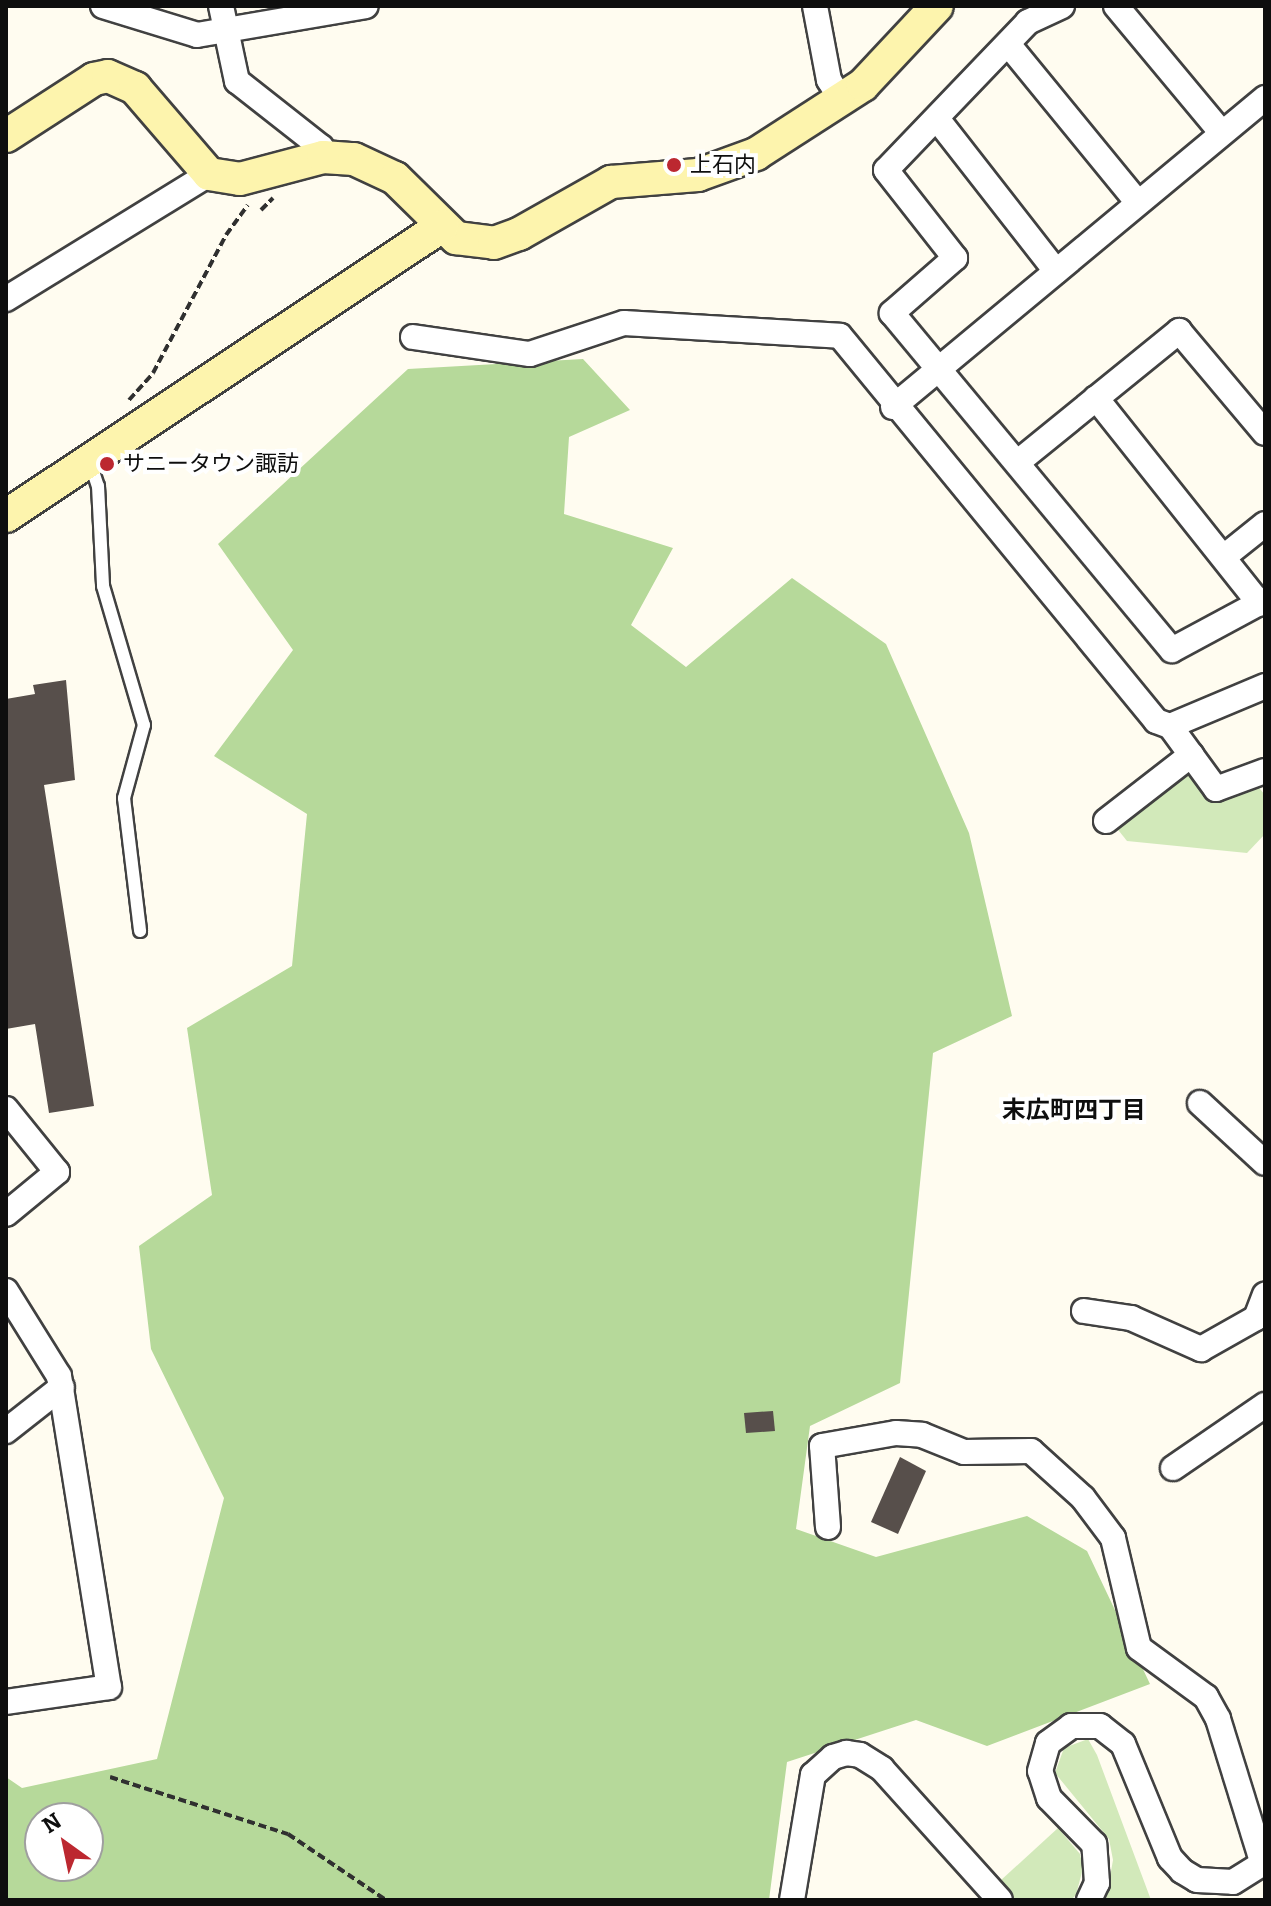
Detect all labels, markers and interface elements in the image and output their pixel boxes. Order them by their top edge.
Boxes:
place label: 上石内 [690,152,756,178]
marker: 上石内 [665,156,683,174]
place label: サニータウン諏訪 [123,451,299,477]
marker: サニータウン諏訪 [98,455,116,473]
district label: 末広町四丁目 [1002,1097,1146,1125]
north arrow [24,1802,104,1882]
text: N [37,1807,66,1839]

